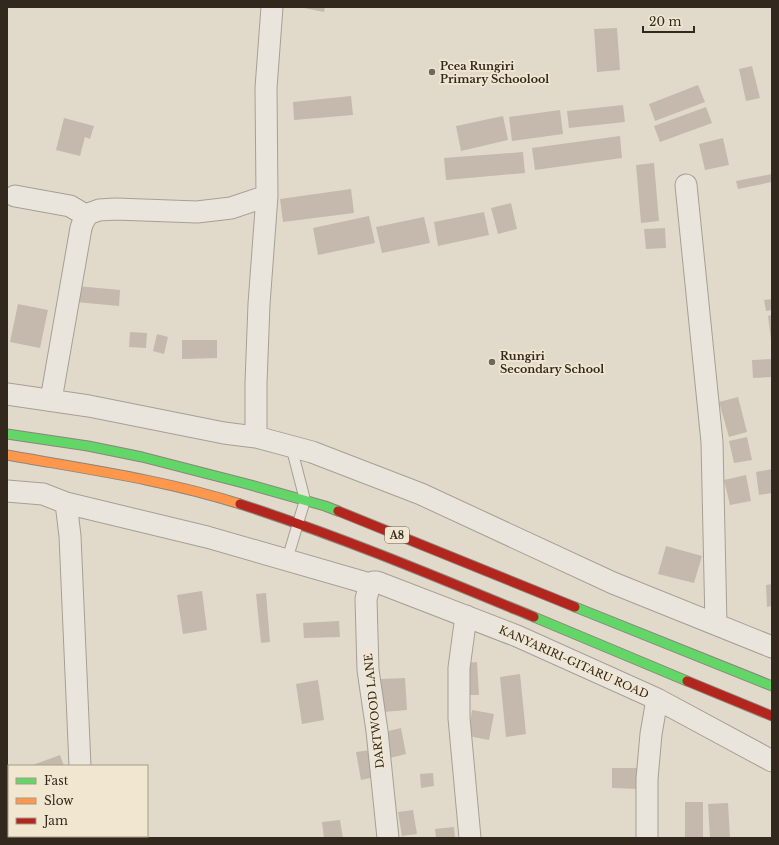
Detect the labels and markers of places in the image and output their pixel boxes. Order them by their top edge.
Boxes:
place label: Pcea Rungiri Primary Schoolool [440,59,549,86]
marker: Pcea Rungiri Primary Schoolool [427,67,437,77]
place label: Rungiri Secondary School [500,349,604,376]
marker: Rungiri Secondary School [487,357,497,367]

